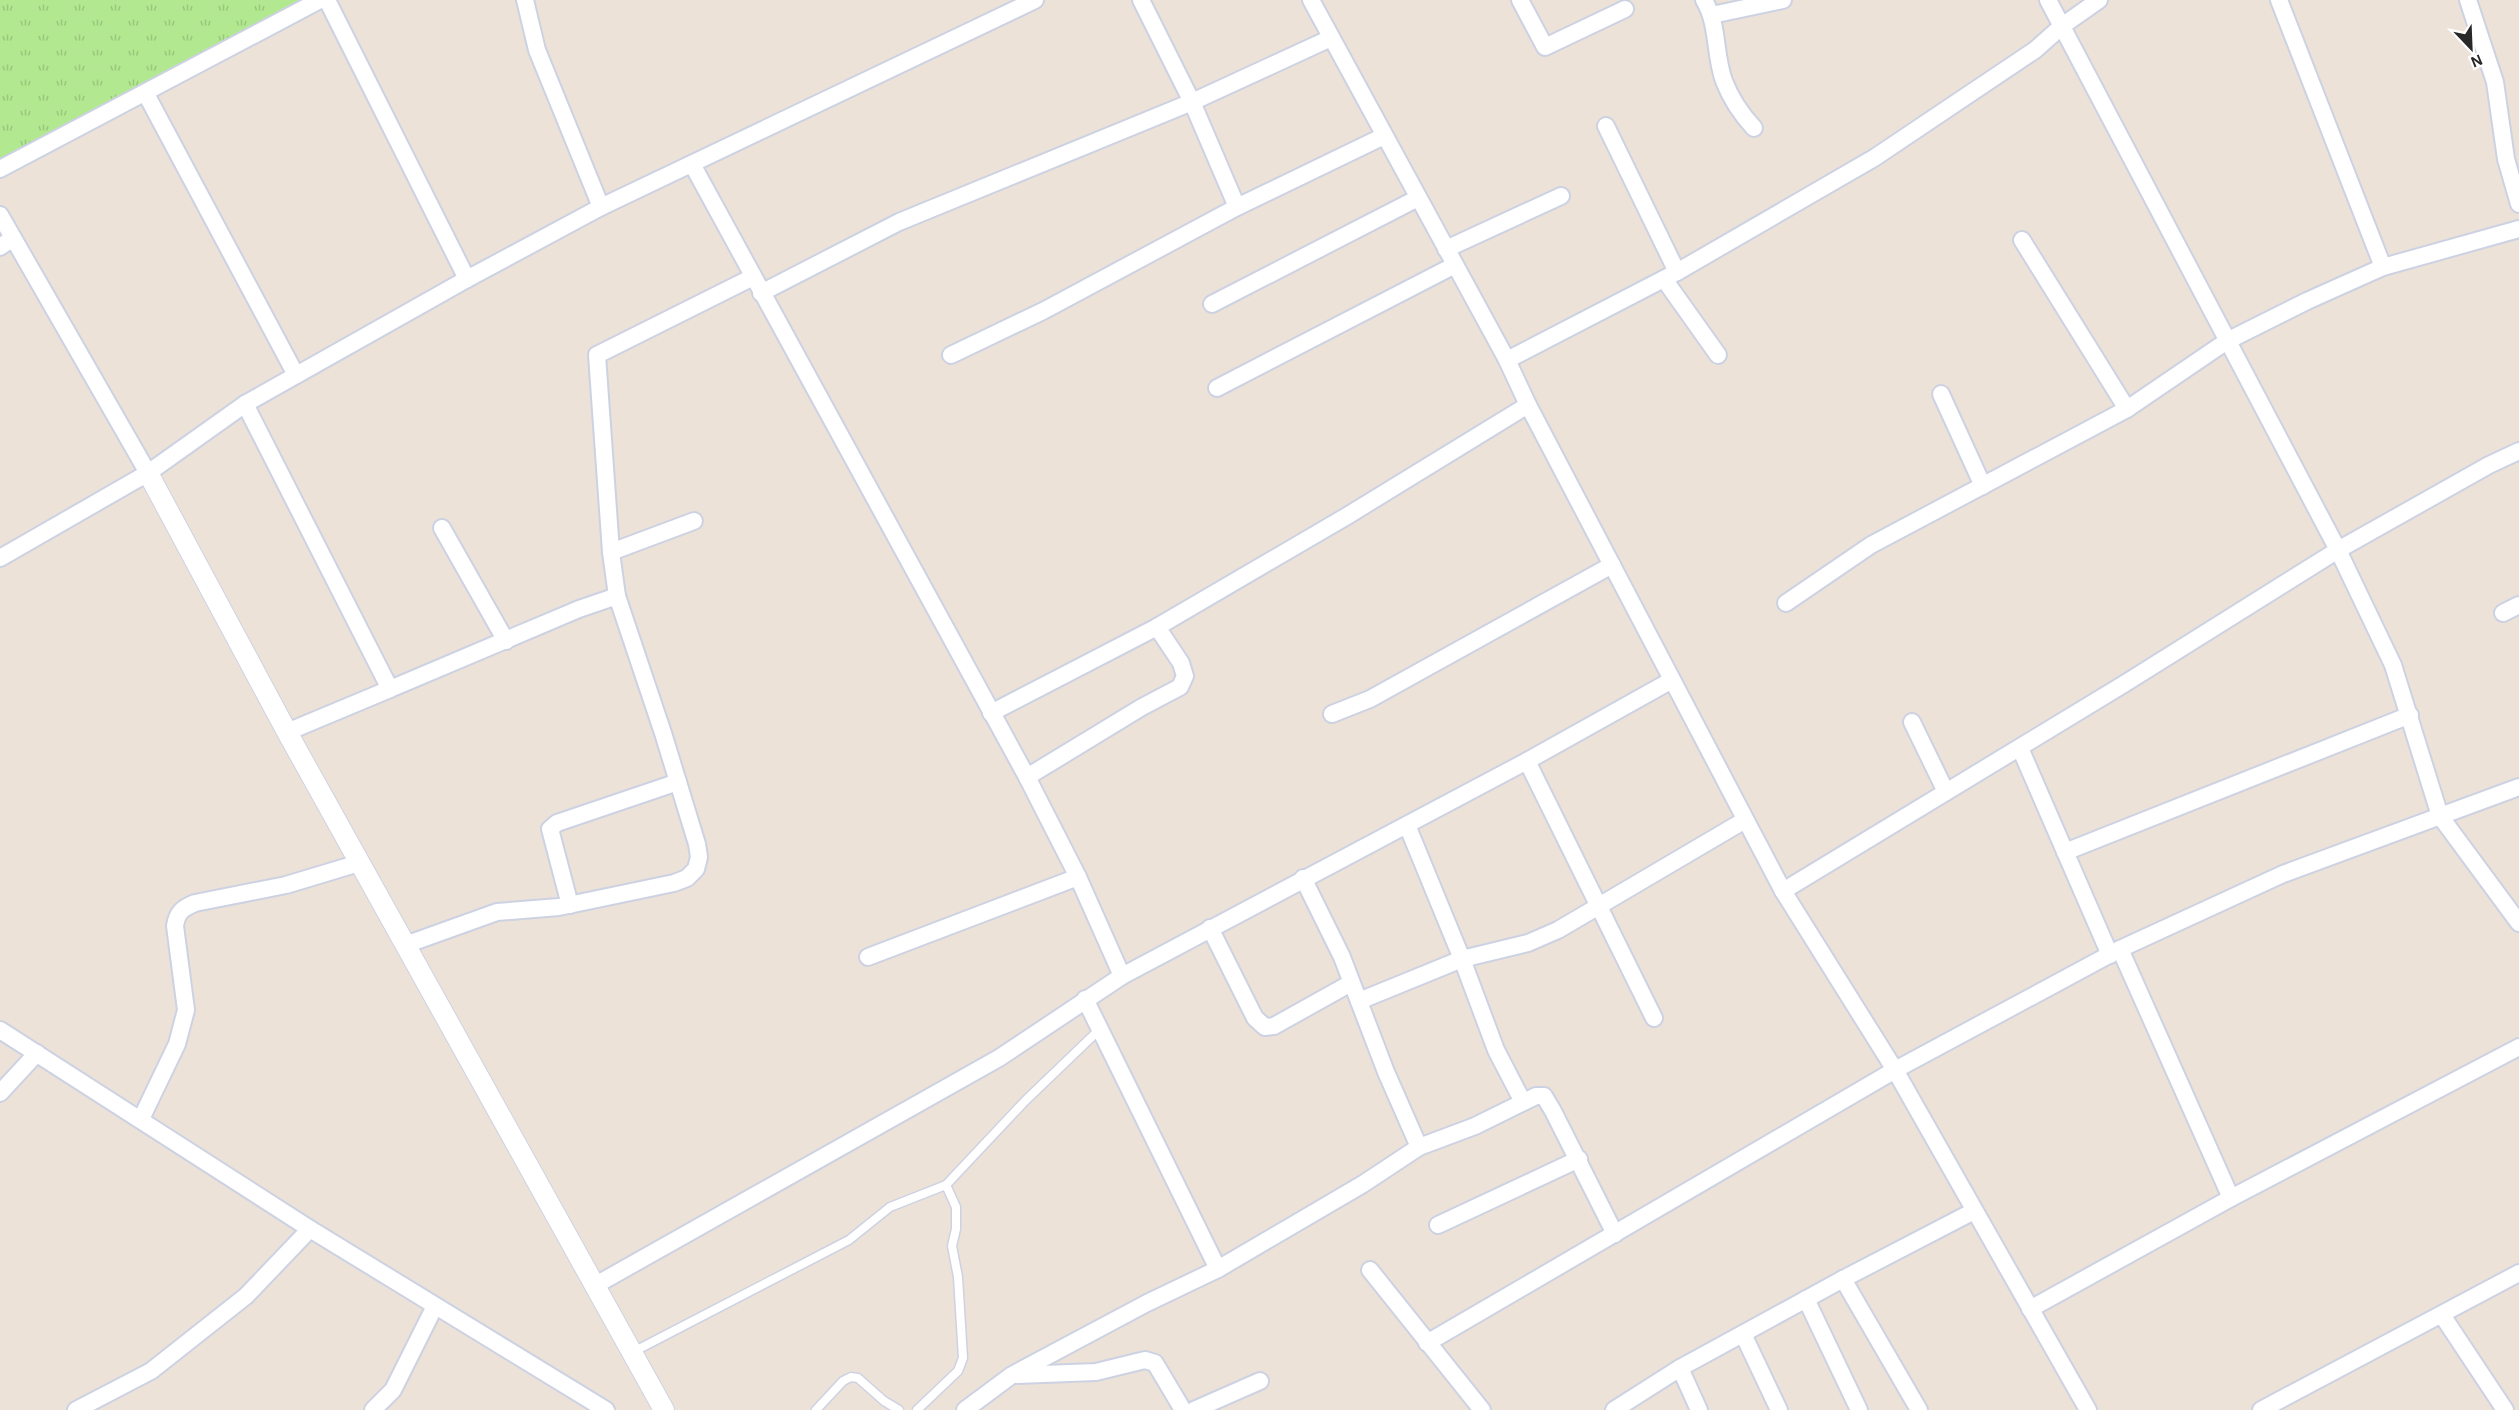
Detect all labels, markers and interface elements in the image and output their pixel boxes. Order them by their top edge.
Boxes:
north arrow [2441,18,2501,78]
text: N [2468,51,2485,70]

